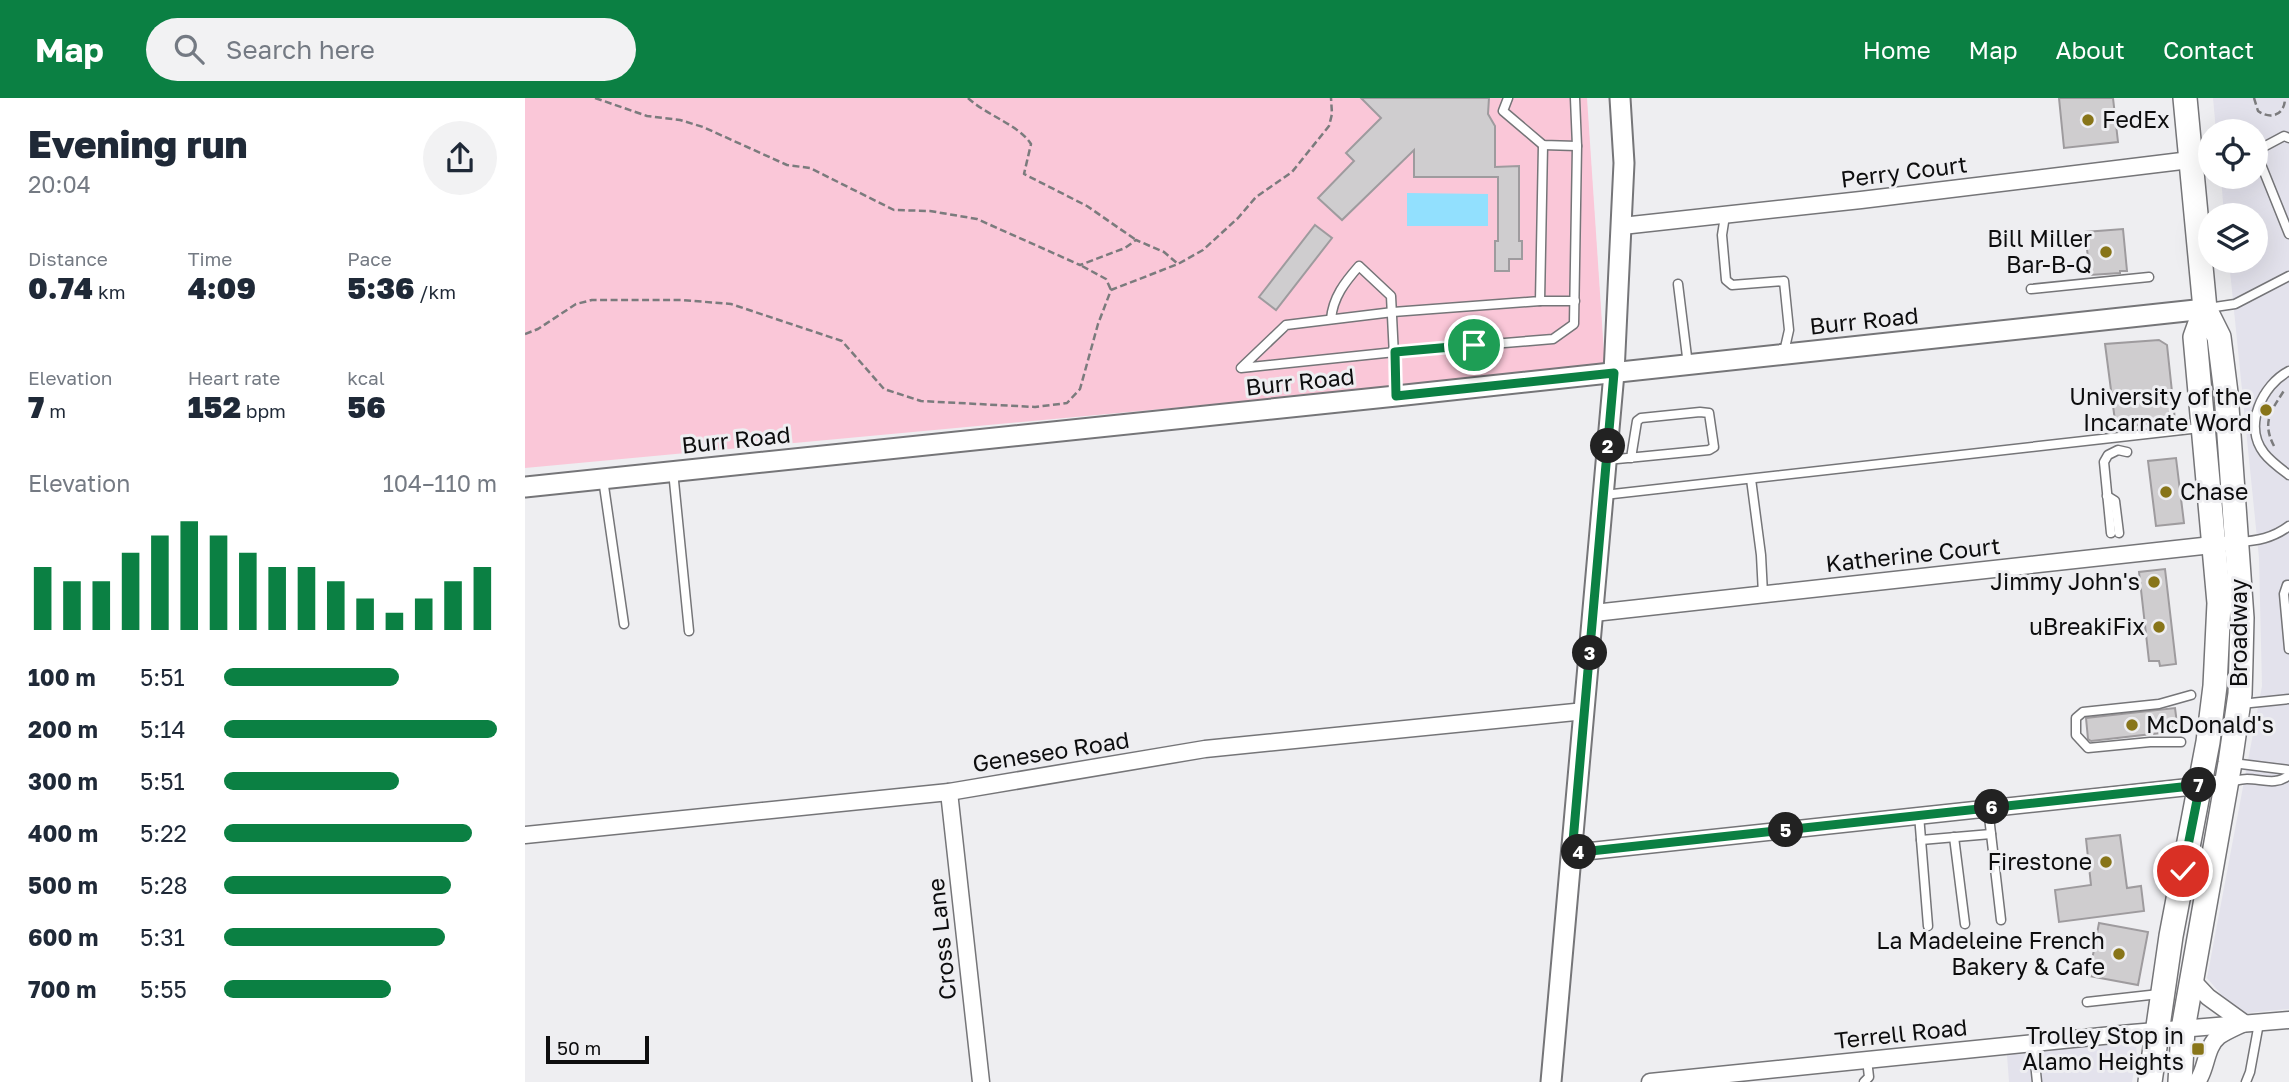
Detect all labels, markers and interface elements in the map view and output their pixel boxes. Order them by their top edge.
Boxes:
search box [146,18,636,81]
text: Map [35,30,104,69]
icon: search [170,30,208,68]
text: Search here [226,34,375,65]
text: Home [1863,35,1931,64]
text: Map [1969,35,2018,64]
text: About [2056,35,2125,64]
text: Contact [2163,35,2254,64]
place label: FedEx [2102,105,2170,133]
marker: FedEx [2080,112,2096,128]
map controls [2198,119,2268,273]
button: locate [2198,119,2268,189]
text: Evening run [28,121,247,166]
button: share [423,121,497,195]
street label: Perry Court [1839,149,1969,193]
text: 20:04 [28,170,91,198]
button: layers [2198,203,2268,273]
place label: Bill Miller Bar-B-Q [1987,224,2092,278]
marker: Bill Miller Bar-B-Q [2098,244,2114,260]
text: Distance [28,247,108,270]
text: Time [188,247,232,270]
text: Pace [347,247,392,270]
text: 0.74 [28,270,93,306]
text: 4:09 [188,270,256,306]
text: 5:36 [347,270,415,306]
text: km [93,280,125,303]
text: /km [415,280,456,303]
street label: Burr Road [1808,300,1920,340]
pin [1444,315,1504,375]
icon: arrive [1455,326,1493,364]
street label: Burr Road [1244,361,1356,401]
text: Elevation [28,366,113,389]
text: Heart rate [188,366,280,389]
text: kcal [347,366,385,389]
place label: University of the Incarnate Word [2069,382,2252,436]
text: 7 [28,389,44,425]
text: 152 [188,389,241,425]
text: 56 [347,389,386,425]
text: m [44,399,66,422]
text: bpm [241,399,286,422]
marker: University of the Incarnate Word [2258,402,2274,418]
street label: Burr Road [680,419,792,459]
pin: 2 [1591,428,1625,464]
text: 2 [1602,434,1613,457]
text: Elevation [28,469,130,497]
text: 104–110 m [383,469,497,497]
place label: Chase [2180,477,2248,505]
marker: Chase [2158,484,2174,500]
street label: Katherine Court [1824,531,2002,577]
place label: Jimmy John's [1990,567,2140,595]
marker: Jimmy John's [2146,574,2162,590]
street label: Broadway [2224,579,2252,687]
place label: uBreakiFix [2029,612,2145,640]
marker: uBreakiFix [2151,619,2167,635]
pin: 3 [1573,636,1607,670]
text: 3 [1584,641,1595,664]
text: 100 m [28,663,96,691]
text: 5:51 [140,663,185,691]
place label: McDonald's [2146,710,2274,738]
text: 200 m [28,715,98,743]
text: 5:14 [140,715,185,743]
marker: McDonald's [2124,717,2140,733]
street label: Geneseo Road [970,725,1131,777]
text: 300 m [28,767,98,795]
text: 5:51 [140,767,185,795]
pin: 7 [2181,768,2217,802]
text: 7 [2193,773,2204,796]
pin: 6 [1975,790,2009,824]
text: 6 [1985,795,1998,818]
pin: 5 [1769,812,1803,848]
text: 5 [1780,818,1791,841]
text: 400 m [28,819,98,847]
text: 5:22 [140,819,187,847]
pin: 4 [1561,834,1597,870]
text: 4 [1573,840,1584,863]
pin [2153,841,2213,901]
place label: Firestone [1987,847,2092,875]
icon: check [2164,852,2202,890]
marker: Firestone [2098,854,2114,870]
text: 500 m [28,871,98,899]
text: 5:28 [140,871,188,899]
street label: Cross Lane [921,877,961,1001]
text: 600 m [28,923,98,951]
text: 5:31 [140,923,185,951]
place label: La Madeleine French Bakery & Cafe [1876,926,2105,980]
marker: La Madeleine French Bakery & Cafe [2111,946,2127,962]
text: 700 m [28,975,96,1003]
text: 5:55 [140,975,187,1003]
street label: Terrell Road [1833,1012,1969,1054]
place label: Trolley Stop in Alamo Heights [2022,1021,2184,1075]
scale bar [546,1033,649,1065]
text: 50 m [557,1036,601,1059]
marker: Trolley Stop in Alamo Heights [2190,1041,2206,1057]

